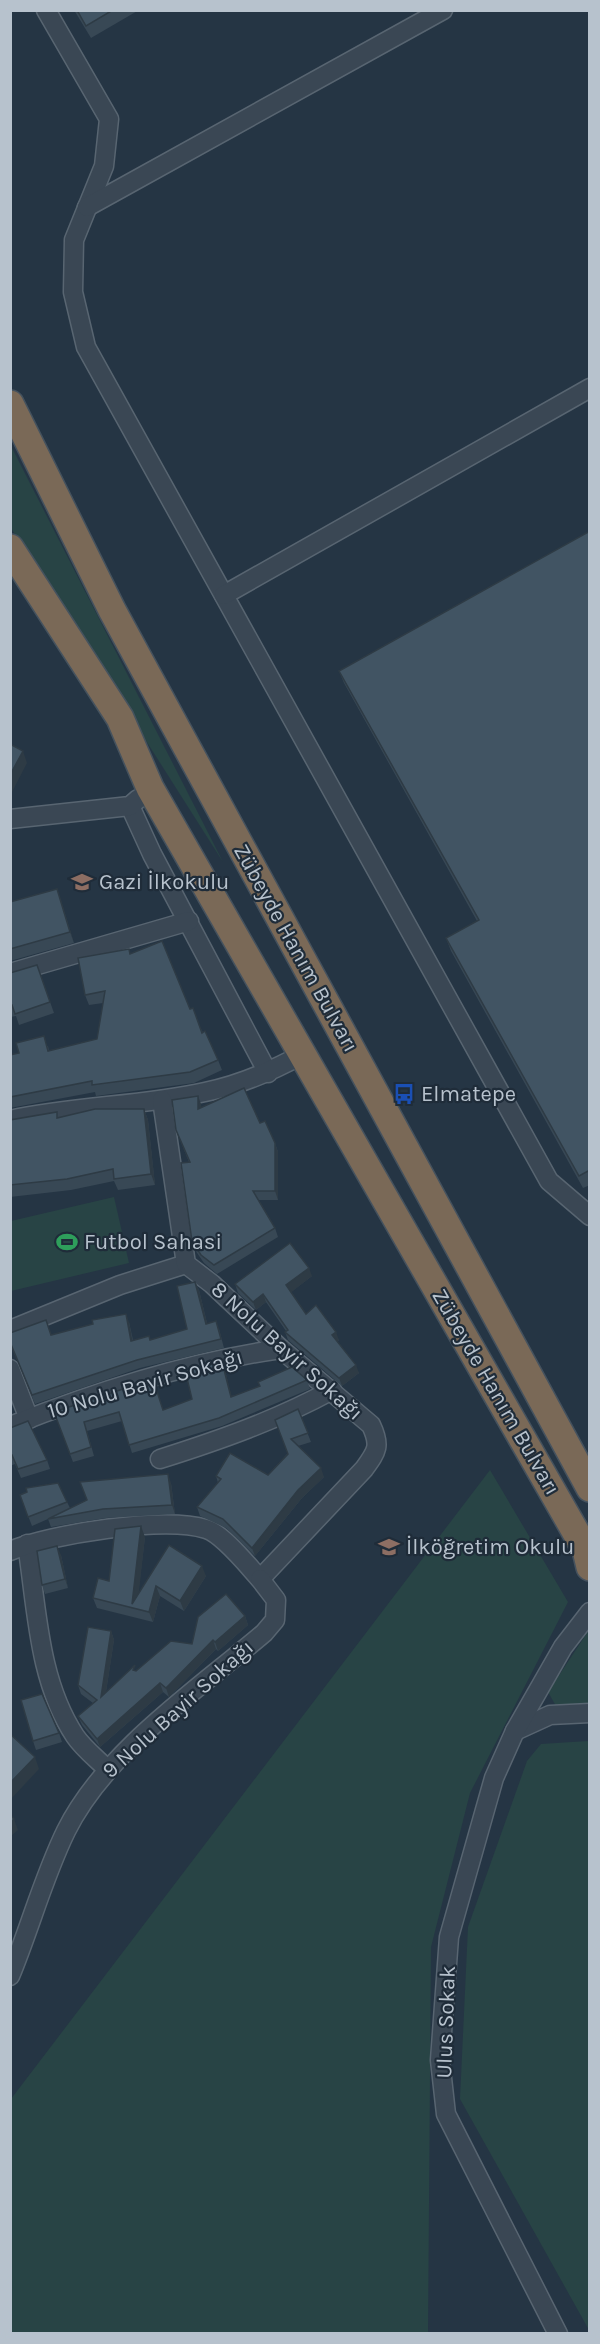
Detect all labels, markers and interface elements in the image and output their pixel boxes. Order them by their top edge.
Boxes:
street label: Zübeyde Hanım Bulvarı [228,839,364,1057]
place label: Gazi İlkokulu [99,869,229,895]
school or university icon: Gazi İlkokulu [70,870,94,894]
place label: Elmatepe [421,1081,516,1107]
bus stop icon: Elmatepe [392,1082,416,1106]
place label: Futbol Sahasi [84,1229,222,1255]
sports icon: Futbol Sahasi [55,1230,79,1254]
street label: 8 Nolu Bayir Sokağı [206,1276,368,1426]
street label: Zübeyde Hanım Bulvarı [426,1284,566,1500]
street label: 10 Nolu Bayir Sokağı [44,1344,246,1424]
place label: İlköğretim Okulu [406,1534,574,1560]
school or university icon: İlköğretim Okulu [377,1535,401,1559]
street label: 9 Nolu Bayir Sokağı [97,1634,259,1784]
street label: Ulus Sokak [431,1965,461,2079]

